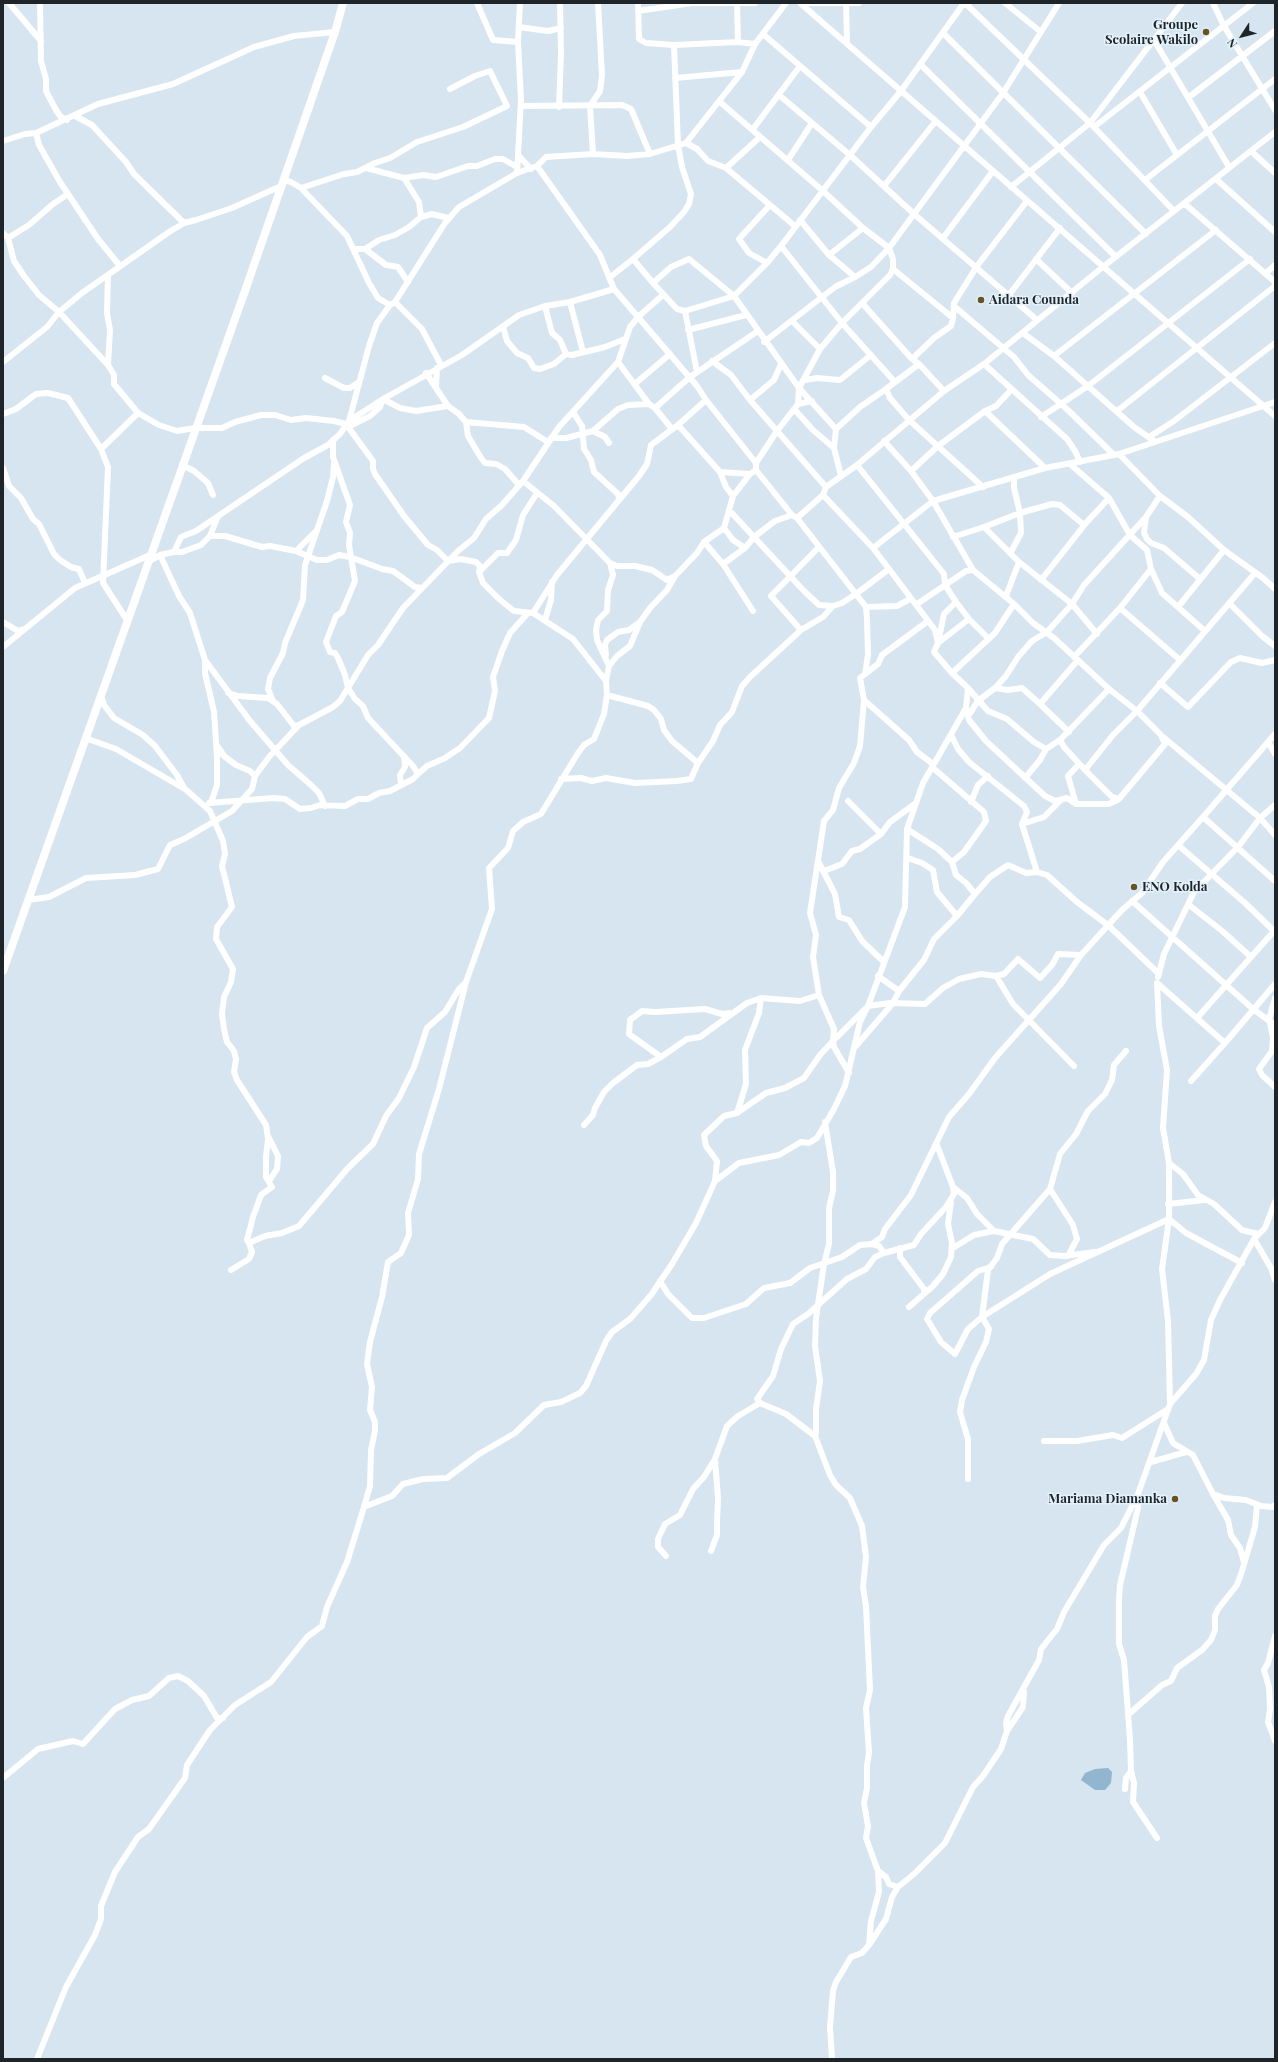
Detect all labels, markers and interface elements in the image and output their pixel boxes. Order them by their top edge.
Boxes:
north arrow [1222,16,1262,56]
place label: Groupe Scolaire Wakilo [1105,17,1198,48]
marker: Groupe Scolaire Wakilo [1201,27,1211,37]
text: N [1223,36,1240,51]
place label: Aidara Counda [989,292,1079,308]
marker: Aidara Counda [976,295,986,305]
place label: ENO Kolda [1142,879,1208,895]
marker: ENO Kolda [1129,882,1139,892]
place label: Mariama Diamanka [1048,1491,1167,1507]
marker: Mariama Diamanka [1170,1494,1180,1504]

